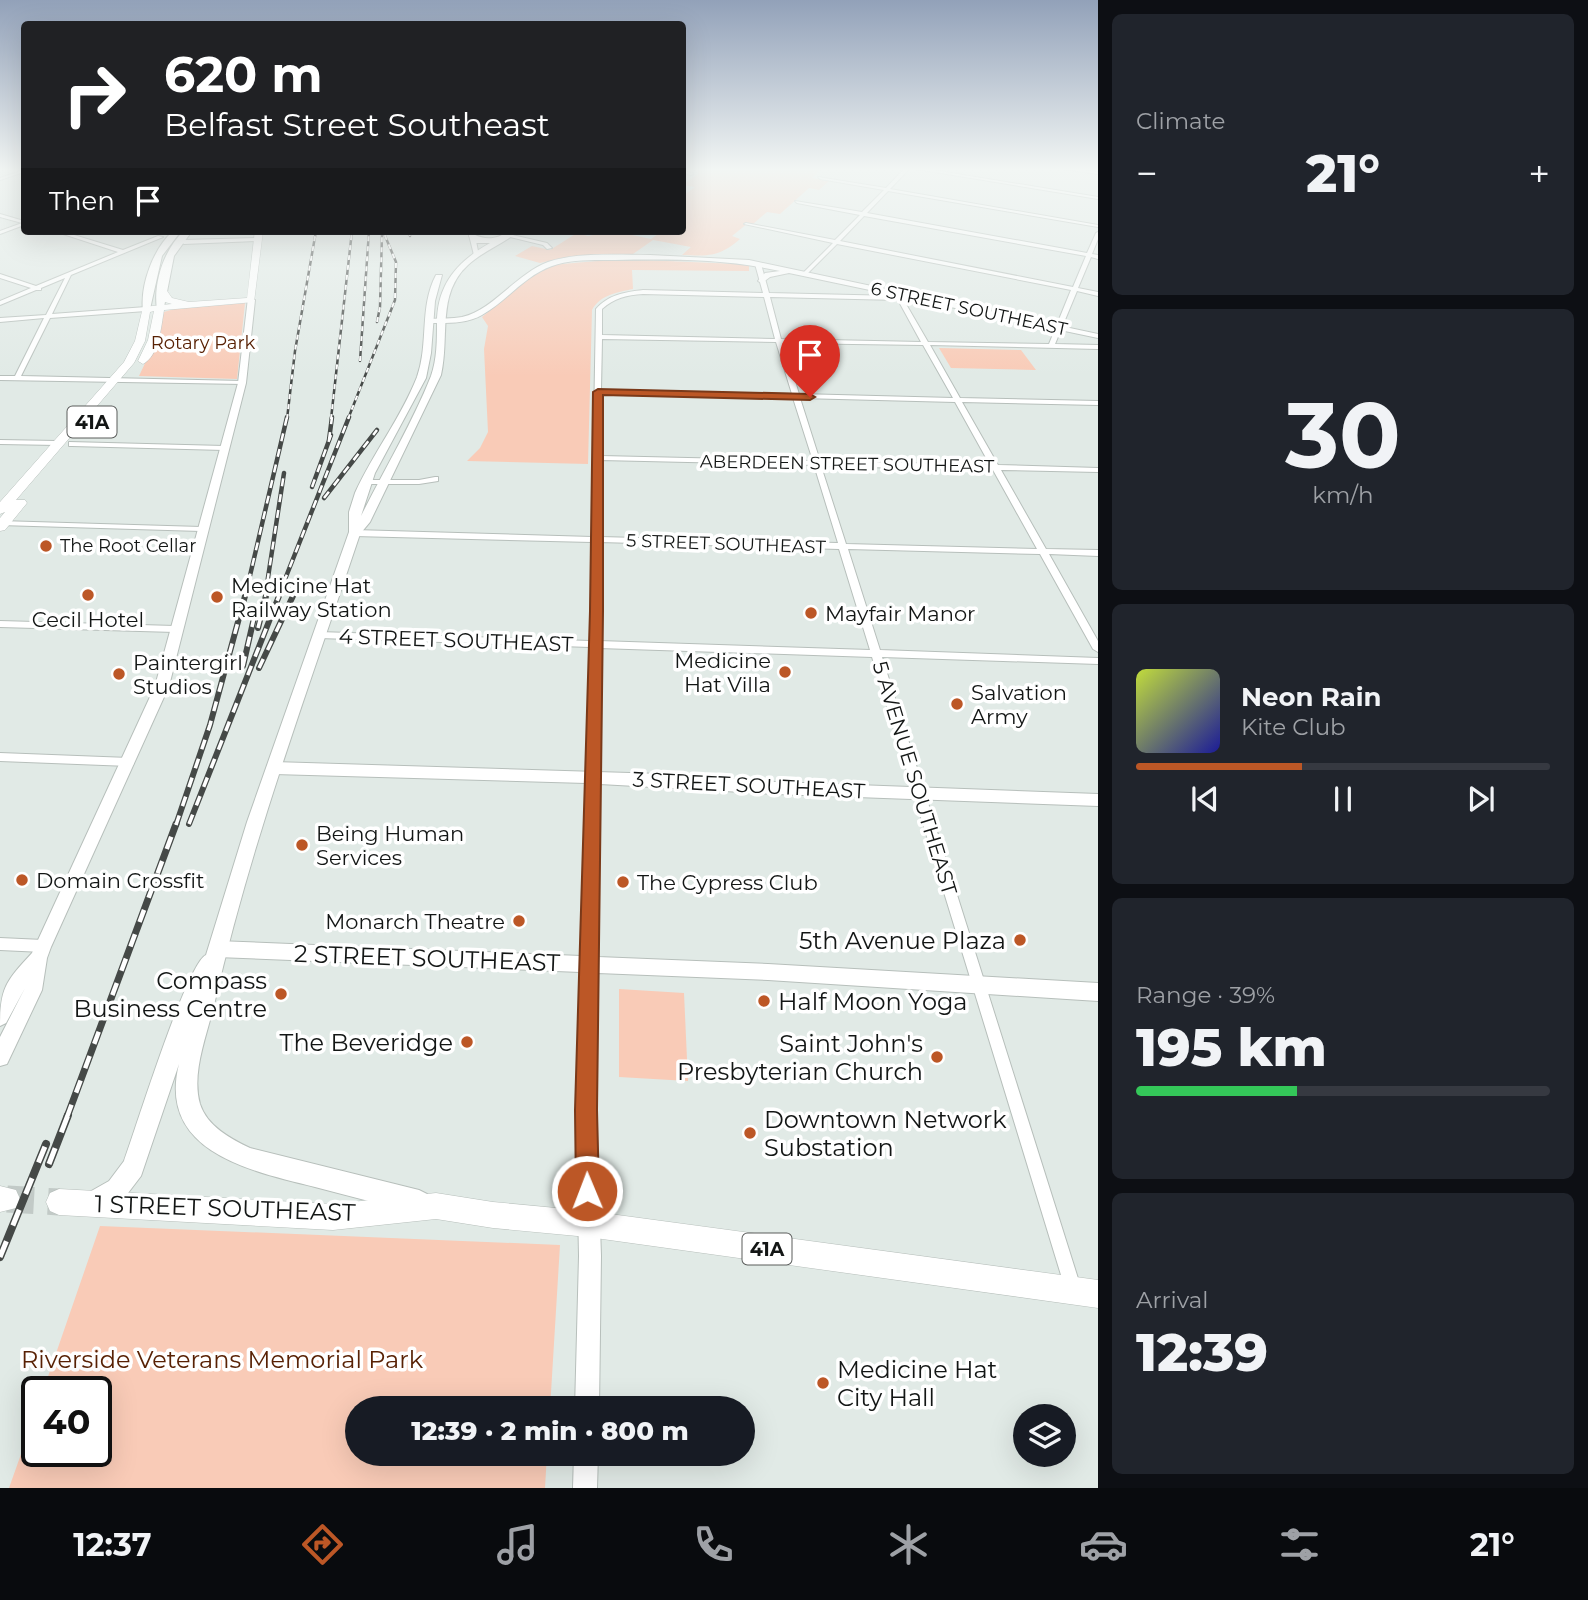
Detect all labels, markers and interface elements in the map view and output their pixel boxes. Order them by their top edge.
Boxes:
text: 620 m [164,45,323,104]
icon: right [49,49,140,140]
text: Belfast Street Southeast [164,105,550,144]
text: Climate [1136,107,1225,135]
text: 21° [1306,142,1380,205]
text: − [1136,150,1158,197]
text: + [1528,150,1550,197]
icon: arrive [129,182,167,220]
text: Then [49,185,115,217]
street label: 6 STREET SOUTHEAST [869,277,1070,341]
pin [780,325,840,397]
park label: Rotary Park [151,332,256,354]
icon: arrive [791,336,829,374]
text: 30 [1285,380,1401,491]
road number: 41A [68,406,116,438]
street label: ABERDEEN STREET SOUTHEAST [700,450,995,478]
text: km/h [1312,481,1374,509]
street label: 5 STREET SOUTHEAST [626,530,827,558]
place label: The Root Cellar [60,535,196,557]
marker: The Root Cellar [38,538,54,554]
place label: Medicine Hat Railway Station [231,573,392,622]
marker: Cecil Hotel [80,587,96,603]
marker: Medicine Hat Railway Station [209,589,225,605]
place label: Mayfair Manor [825,601,976,626]
marker: Mayfair Manor [803,605,819,621]
place label: Cecil Hotel [32,607,144,632]
street label: 4 STREET SOUTHEAST [338,623,574,657]
place label: Medicine Hat Villa [674,648,771,697]
place label: Paintergirl Studios [133,650,243,699]
street label: 5 AVENUE SOUTHEAST [867,658,963,898]
marker: Medicine Hat Villa [777,664,793,680]
marker: Paintergirl Studios [111,666,127,682]
place label: Salvation Army [971,680,1067,729]
text: Neon Rain [1241,681,1382,713]
marker: Salvation Army [949,696,965,712]
text: Kite Club [1241,713,1346,741]
street label: 3 STREET SOUTHEAST [632,766,866,804]
icon: previous [1186,780,1224,818]
icon: pause [1324,780,1362,818]
icon: next [1462,780,1500,818]
place label: Being Human Services [316,821,464,870]
marker: Being Human Services [294,837,310,853]
place label: Domain Crossfit [36,868,205,893]
place label: The Cypress Club [637,870,818,895]
marker: Domain Crossfit [14,872,30,888]
marker: The Cypress Club [615,874,631,890]
place label: Monarch Theatre [325,909,505,934]
marker: Monarch Theatre [511,913,527,929]
place label: 5th Avenue Plaza [799,926,1006,955]
marker: 5th Avenue Plaza [1012,932,1028,948]
street label: 2 STREET SOUTHEAST [293,939,561,977]
place label: Compass Business Centre [73,966,267,1023]
text: Range · 39% [1136,981,1275,1009]
marker: Compass Business Centre [273,986,289,1002]
place label: Half Moon Yoga [778,987,968,1016]
marker: Half Moon Yoga [756,993,772,1009]
text: 195 km [1136,1016,1327,1079]
place label: The Beveridge [280,1028,453,1057]
place label: Saint John's Presbyterian Church [677,1029,923,1086]
marker: The Beveridge [459,1034,475,1050]
marker: Saint John's Presbyterian Church [929,1049,945,1065]
place label: Downtown Network Substation [764,1105,1007,1162]
marker: Downtown Network Substation [742,1125,758,1141]
position arrow [550,1154,624,1228]
street label: 1 STREET SOUTHEAST [94,1189,356,1227]
road number: 41A [742,1233,792,1264]
text: Arrival [1136,1286,1209,1314]
text: 12:39 [1136,1321,1268,1384]
park label: Riverside Veterans Memorial Park [21,1345,424,1374]
place label: Medicine Hat City Hall [837,1355,998,1412]
marker: Medicine Hat City Hall [815,1375,831,1391]
speed limit sign: 40 [21,1376,112,1467]
map controls [1013,1404,1076,1467]
button: layers [1013,1404,1076,1467]
text: 12:39 · 2 min · 800 m [411,1415,689,1447]
icon: directions [298,1520,347,1569]
icon: music [493,1520,542,1569]
icon: phone [689,1520,738,1569]
icon: climate [884,1520,933,1569]
icon: car [1079,1520,1128,1569]
icon: filters [1275,1520,1324,1569]
text: 12:37 [73,1525,152,1564]
text: 21° [1470,1525,1515,1564]

